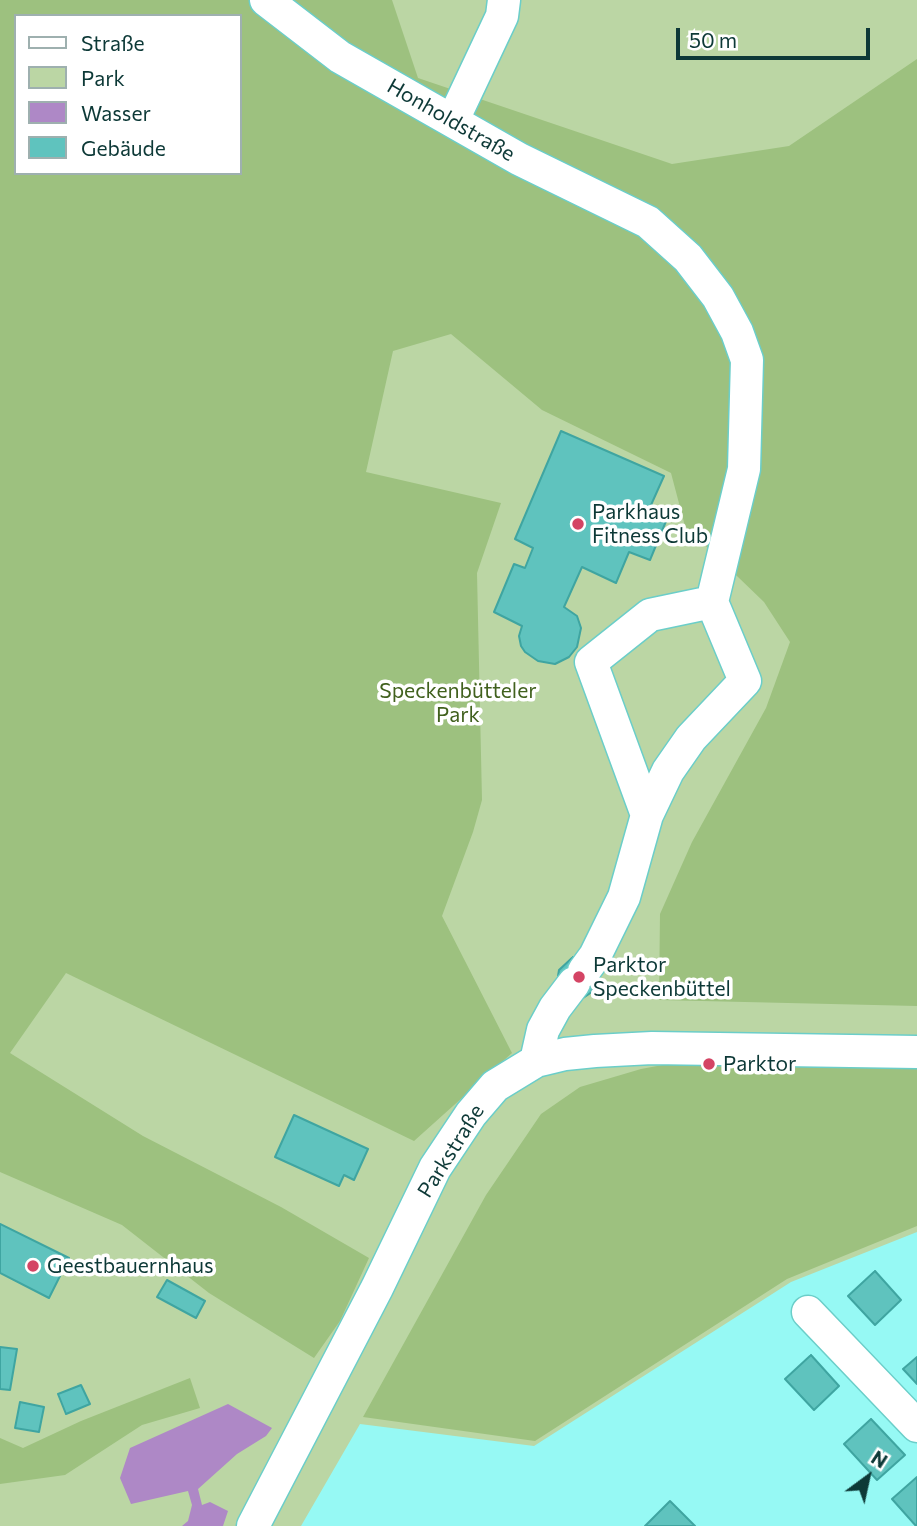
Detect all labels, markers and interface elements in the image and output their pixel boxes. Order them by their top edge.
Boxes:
legend [14,14,242,175]
scale bar [679,14,873,58]
text: 50 m [689,27,737,52]
text: Straße [81,30,145,55]
text: Park [81,65,125,90]
street label: Honholdstraße [383,73,519,167]
text: Wasser [81,100,151,125]
text: Gebäude [81,135,166,160]
place label: Parkhaus Fitness Club [592,499,708,549]
marker: Parkhaus Fitness Club [570,516,586,532]
park label: Speckenbütteler Park [379,678,537,728]
place label: Parktor Speckenbüttel [593,952,731,1002]
marker: Parktor Speckenbüttel [571,969,587,985]
place label: Parktor [723,1051,796,1077]
marker: Parktor [701,1056,717,1072]
street label: Parkstraße [412,1100,490,1202]
place label: Geestbauernhaus [47,1253,214,1279]
marker: Geestbauernhaus [25,1258,41,1274]
north arrow [833,1442,903,1512]
text: N [867,1445,892,1472]

